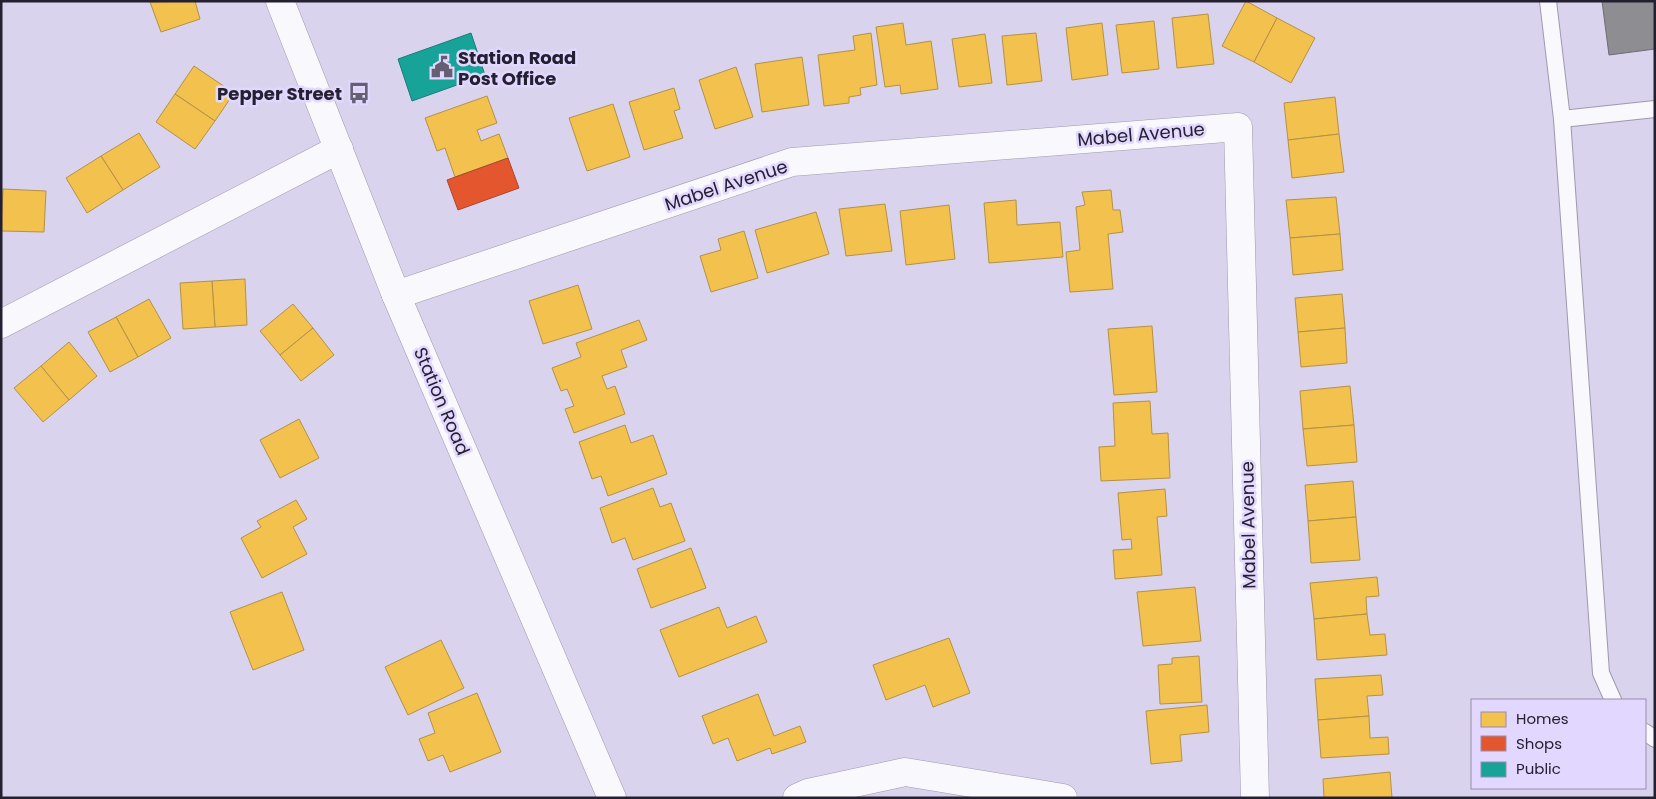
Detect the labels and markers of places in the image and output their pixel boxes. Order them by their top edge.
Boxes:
place label: Station Road Post Office [458,45,576,91]
public building icon: Station Road Post Office [429,54,455,80]
bus stop icon: Pepper Street [346,80,372,106]
place label: Pepper Street [217,81,342,106]

